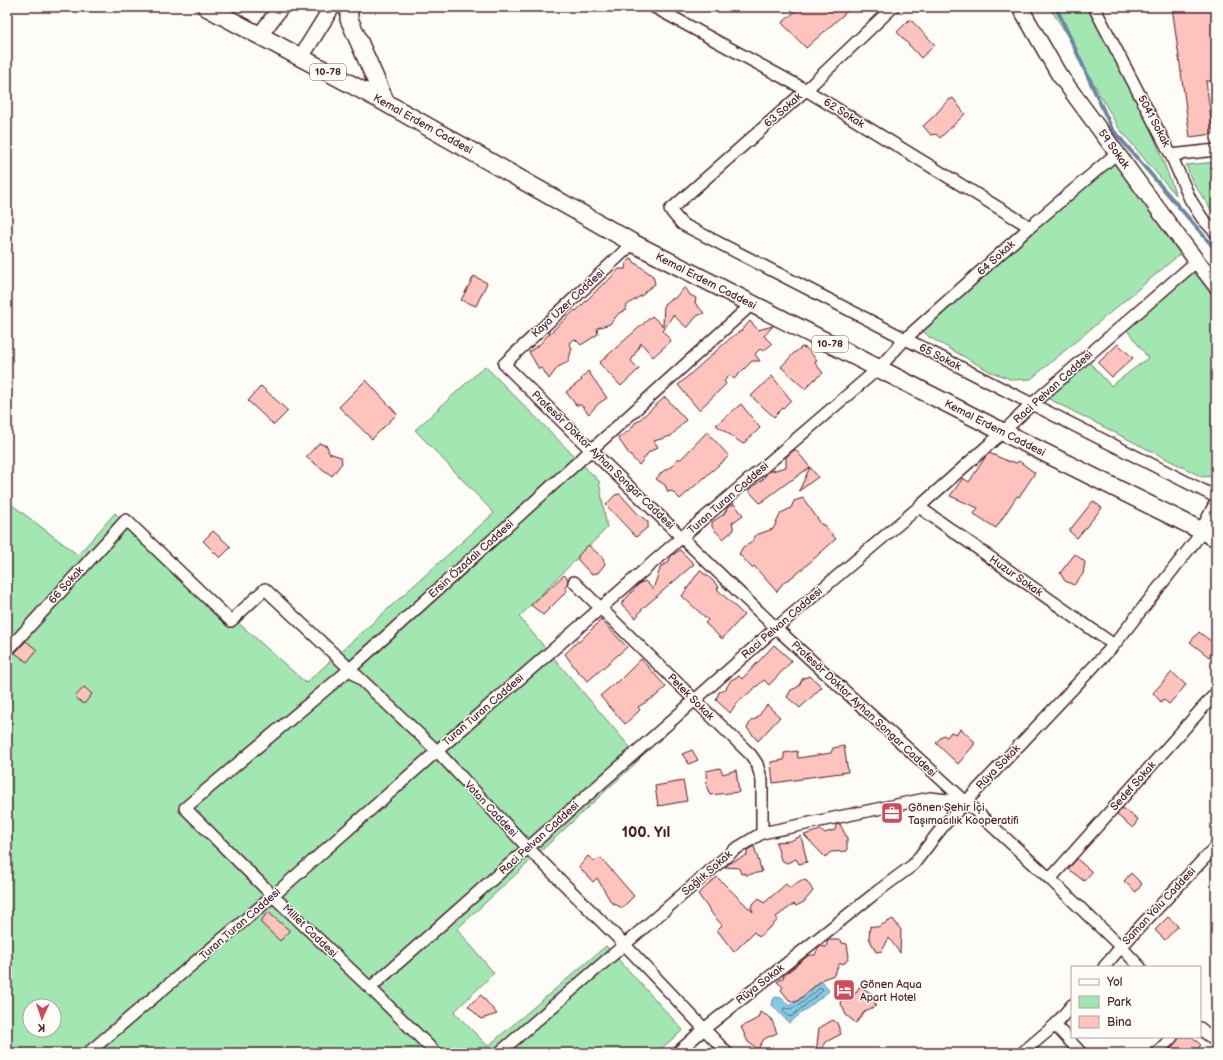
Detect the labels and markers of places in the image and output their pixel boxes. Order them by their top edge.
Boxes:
office icon: Gönen Şehir İçi Taşımacılık Kooperatifi [879,800,905,826]
place label: Gönen Şehir İçi Taşımacılık Kooperatifi [908,801,1019,827]
hotel icon: Gönen Aqua Apart Hotel [831,977,857,1003]
place label: Gönen Aqua Apart Hotel [860,978,922,1004]

